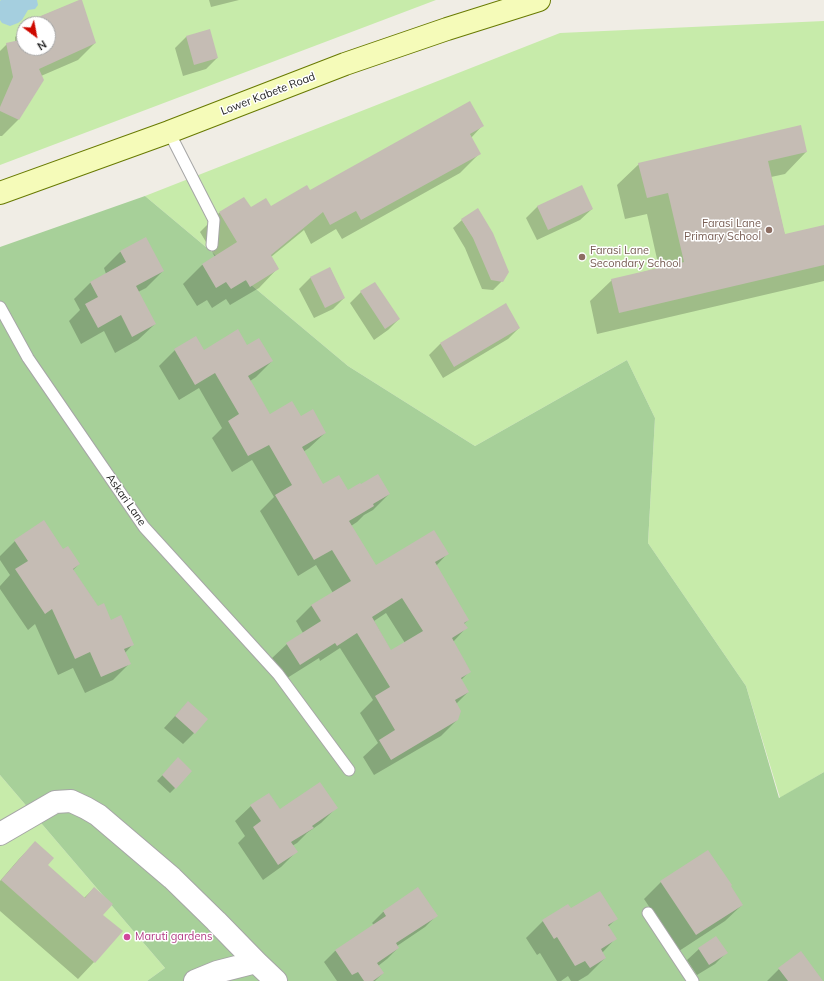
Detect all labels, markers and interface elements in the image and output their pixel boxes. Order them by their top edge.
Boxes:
north arrow [16,16,56,56]
text: N [35,37,49,53]
street label: Lower Kabete Road [219,70,317,118]
place label: Farasi Lane Primary School [684,217,761,243]
marker: Farasi Lane Primary School [764,225,774,235]
place label: Farasi Lane Secondary School [590,244,681,270]
marker: Farasi Lane Secondary School [577,252,587,262]
street label: Askari Lane [103,472,149,528]
place label: Maruti gardens [135,930,212,944]
marker: Maruti gardens [122,932,132,942]

